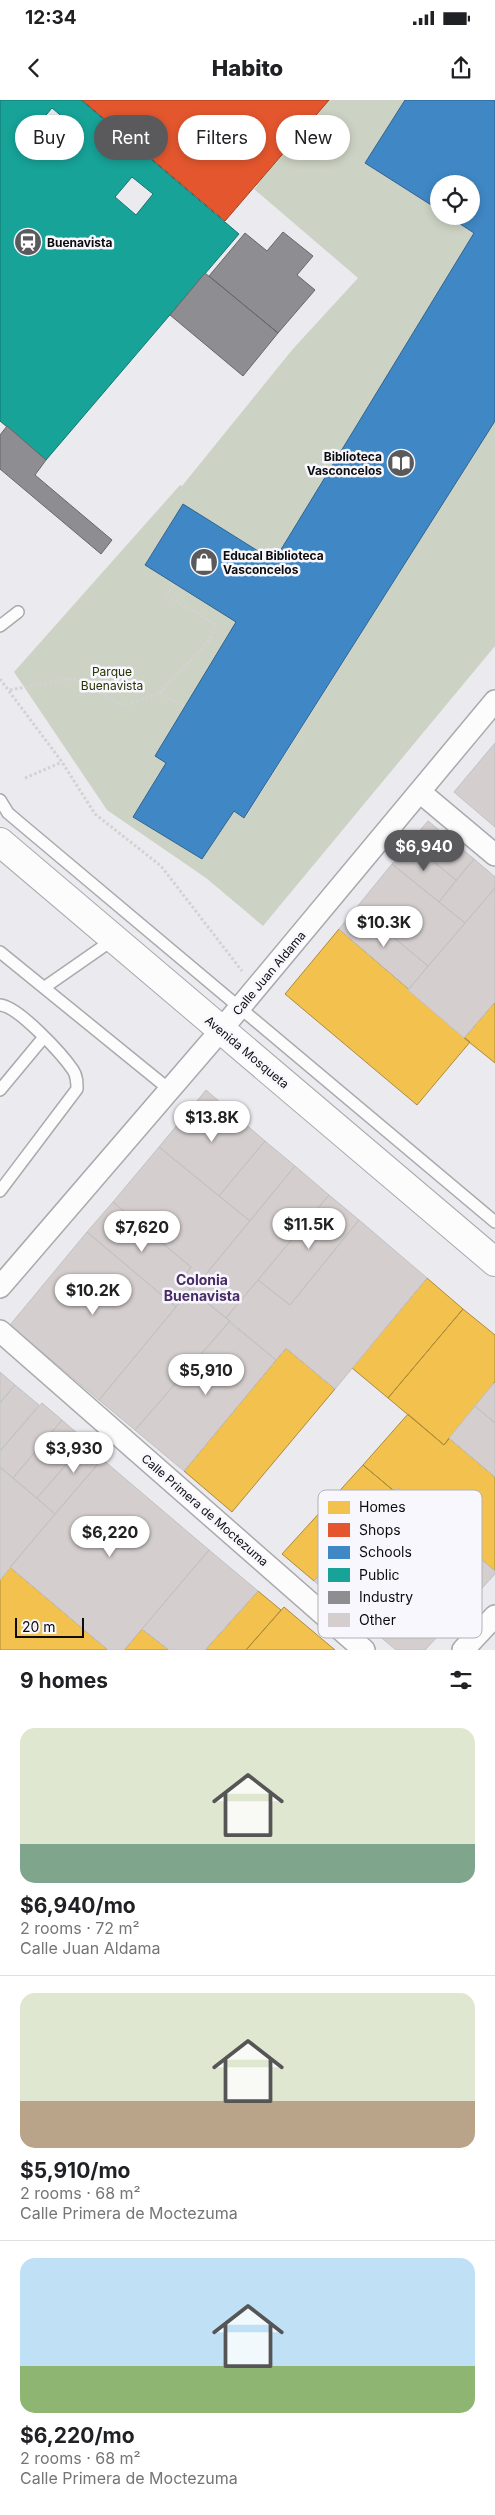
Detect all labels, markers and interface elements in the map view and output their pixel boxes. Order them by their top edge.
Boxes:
text: 12:34 [25,6,77,29]
icon: back [20,54,48,82]
icon: share [447,54,475,82]
text: Habito [212,55,283,81]
chip: Buy [15,115,84,160]
chip: Rent [94,115,168,160]
chip: Filters [178,115,266,160]
chip: New [276,115,350,160]
map controls [430,175,480,225]
button: locate [430,175,480,225]
station icon: Buenavista [13,227,43,257]
place label: Buenavista [47,235,112,250]
library icon: Biblioteca Vasconcelos [386,448,416,478]
place label: Biblioteca Vasconcelos [307,449,382,478]
shop icon: Educal Biblioteca Vasconcelos [189,547,219,577]
place label: Educal Biblioteca Vasconcelos [223,548,324,577]
park label: Parque Buenavista [81,664,143,693]
pin: $6,940 [383,830,465,872]
text: $6,940 [395,836,453,856]
pin: $10.3K [343,906,425,948]
text: $10.3K [357,912,411,932]
street label: Calle Juan Aldama [229,928,309,1018]
street label: Avenida Mosqueta [202,1013,292,1091]
pin: $13.8K [171,1100,253,1143]
text: $13.8K [185,1107,239,1127]
pin: $11.5K [268,1208,350,1250]
pin: $7,620 [101,1210,183,1253]
text: $11.5K [283,1214,335,1234]
text: $7,620 [115,1217,169,1237]
district label: Colonia Buenavista [164,1271,240,1304]
pin: $10.2K [52,1274,134,1316]
text: $10.2K [66,1280,120,1300]
pin: $5,910 [165,1354,247,1396]
text: $5,910 [179,1360,233,1380]
pin: $3,930 [33,1432,115,1474]
text: $3,930 [45,1438,103,1458]
street label: Calle Primera de Moctezuma [138,1451,272,1569]
legend [318,1490,482,1638]
text: Homes [359,1498,406,1515]
pin: $6,220 [69,1516,151,1558]
text: Shops [359,1521,401,1538]
text: $6,220 [82,1522,138,1542]
text: Schools [359,1543,412,1560]
text: Public [359,1566,400,1583]
text: Industry [359,1588,413,1605]
text: Other [359,1611,396,1628]
scale bar [15,1615,84,1638]
text: 20 m [22,1618,56,1635]
icon: filters [447,1666,475,1694]
text: 9 homes [20,1668,108,1693]
icon: home [203,1760,293,1850]
text: $6,940/mo [20,1893,136,1918]
text: 2 rooms · 72 m² [20,1918,140,1938]
text: Calle Juan Aldama [20,1938,160,1958]
icon: home [203,2026,293,2116]
text: $5,910/mo [20,2158,131,2183]
text: 2 rooms · 68 m² [20,2183,141,2203]
text: Calle Primera de Moctezuma [20,2203,238,2223]
icon: home [203,2291,293,2381]
text: $6,220/mo [20,2423,135,2448]
text: 2 rooms · 68 m² [20,2448,141,2468]
text: Calle Primera de Moctezuma [20,2468,238,2488]

